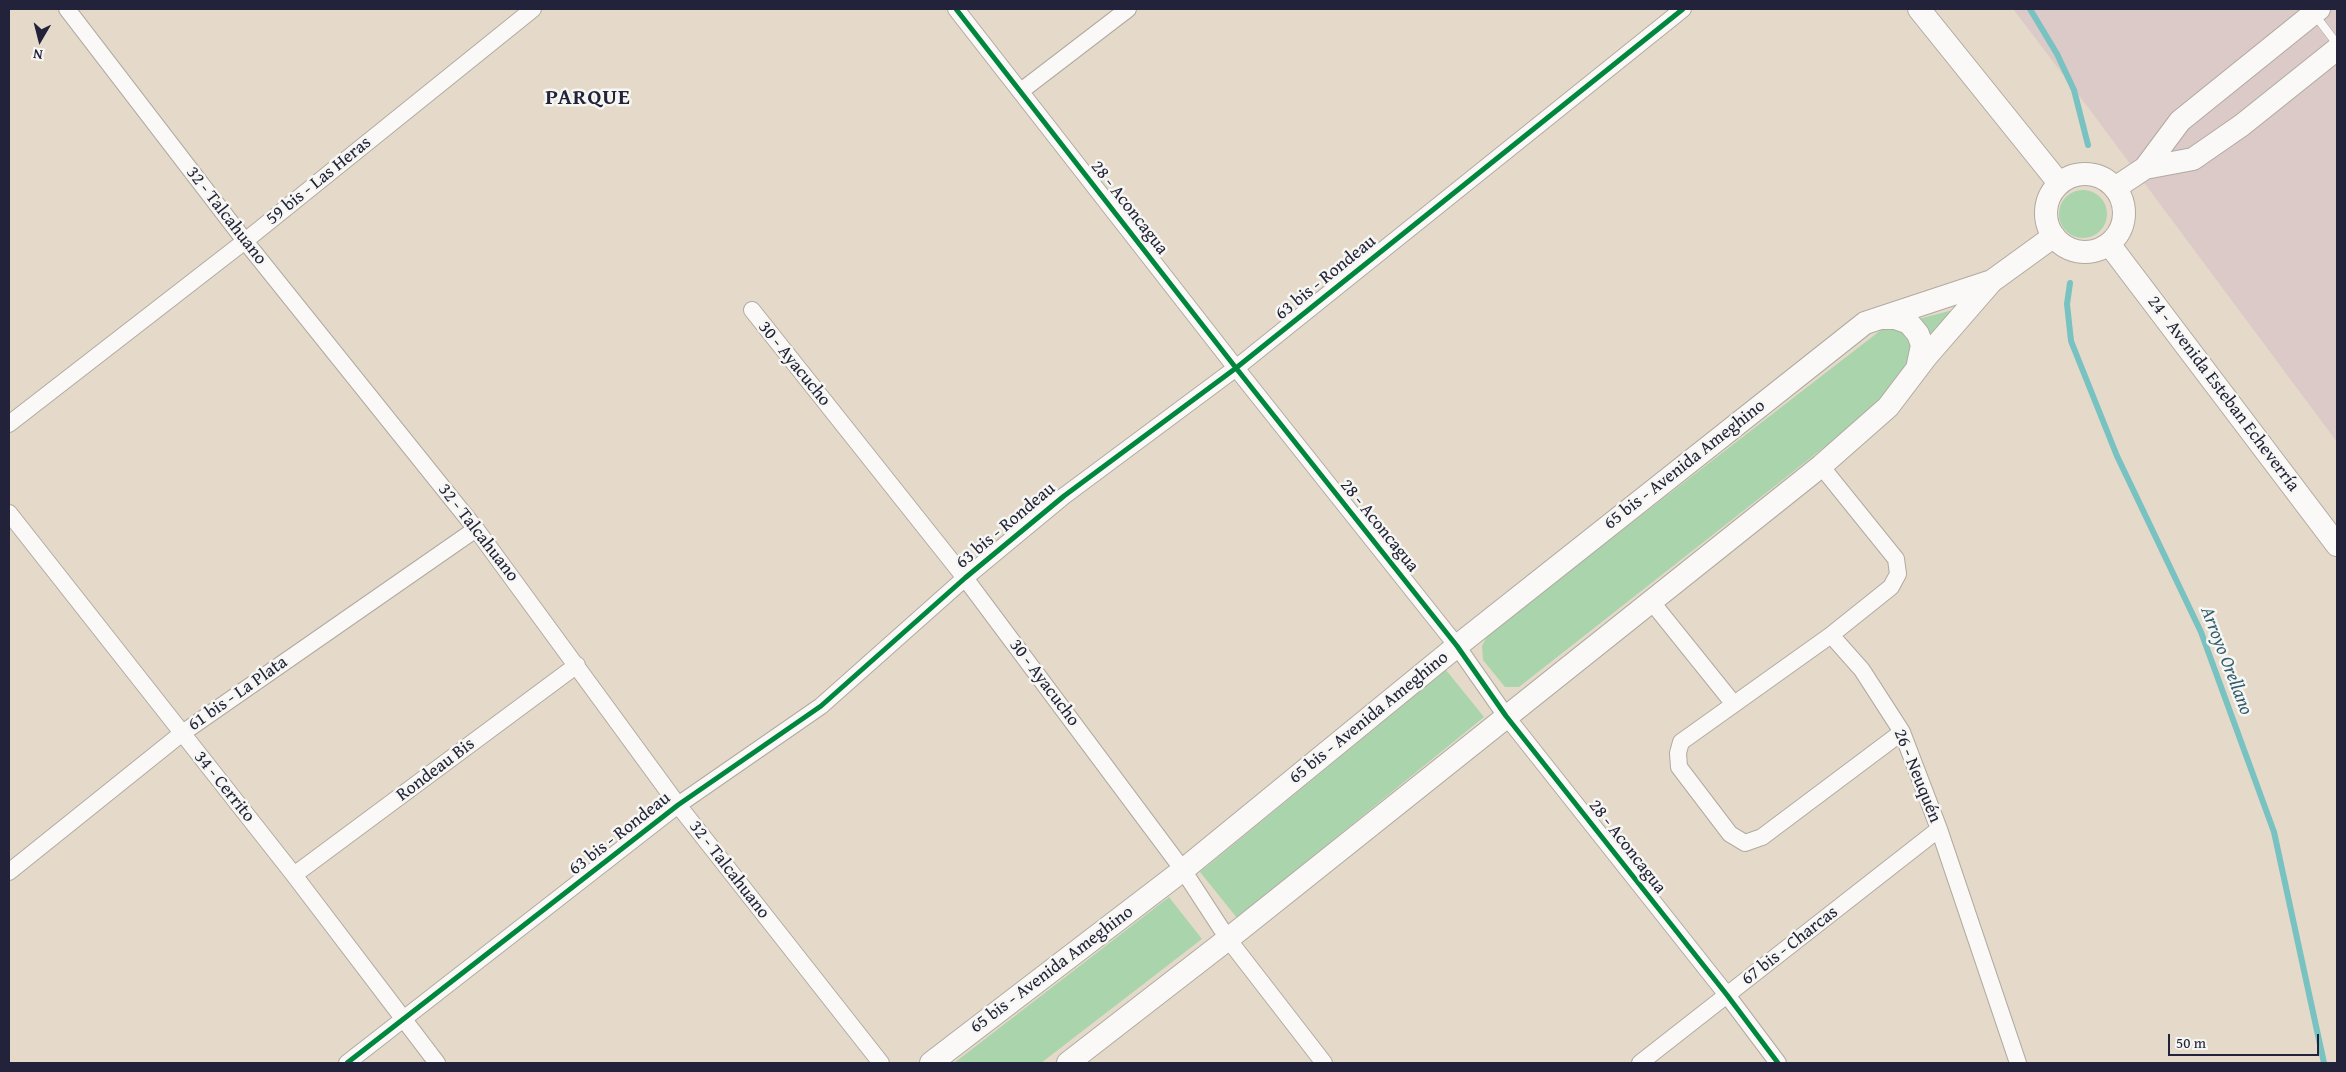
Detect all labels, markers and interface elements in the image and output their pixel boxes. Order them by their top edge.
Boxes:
north arrow [15,15,65,65]
text: N [32,44,44,65]
district label: PARQUE [544,85,632,111]
street label: 59 bis - Las Heras [262,132,376,230]
street label: 28 - Aconcagua [1086,157,1172,259]
street label: 32 - Talcahuano [181,163,271,269]
street label: 63 bis - Rondeau [1271,231,1381,325]
street label: 24 - Avenida Esteban Echeverría [2142,292,2304,496]
street label: 30 - Ayacucho [753,317,835,411]
street label: 65 bis - Avenida Ameghino [1600,395,1770,535]
street label: 28 - Aconcagua [1335,475,1423,577]
street label: 63 bis - Rondeau [952,478,1060,574]
street label: 32 - Talcahuano [433,480,523,586]
water label: Arroyo Orellano [2195,604,2257,718]
street label: 30 - Ayacucho [1004,635,1084,731]
street label: 65 bis - Avenida Ameghino [1285,647,1453,789]
street label: 61 bis - La Plata [184,652,292,736]
street label: 26 - Neuquén [1888,726,1946,826]
street label: Rondeau Bis [393,734,479,806]
street label: 34 - Cerrito [189,747,259,827]
street label: 63 bis - Rondeau [565,788,675,880]
street label: 28 - Aconcagua [1584,796,1670,898]
street label: 32 - Talcahuano [684,817,774,923]
street label: 65 bis - Avenida Ameghino [966,902,1138,1038]
street label: 67 bis - Charcas [1738,902,1842,990]
scale bar [2171,1024,2322,1056]
text: 50 m [2176,1032,2206,1053]

